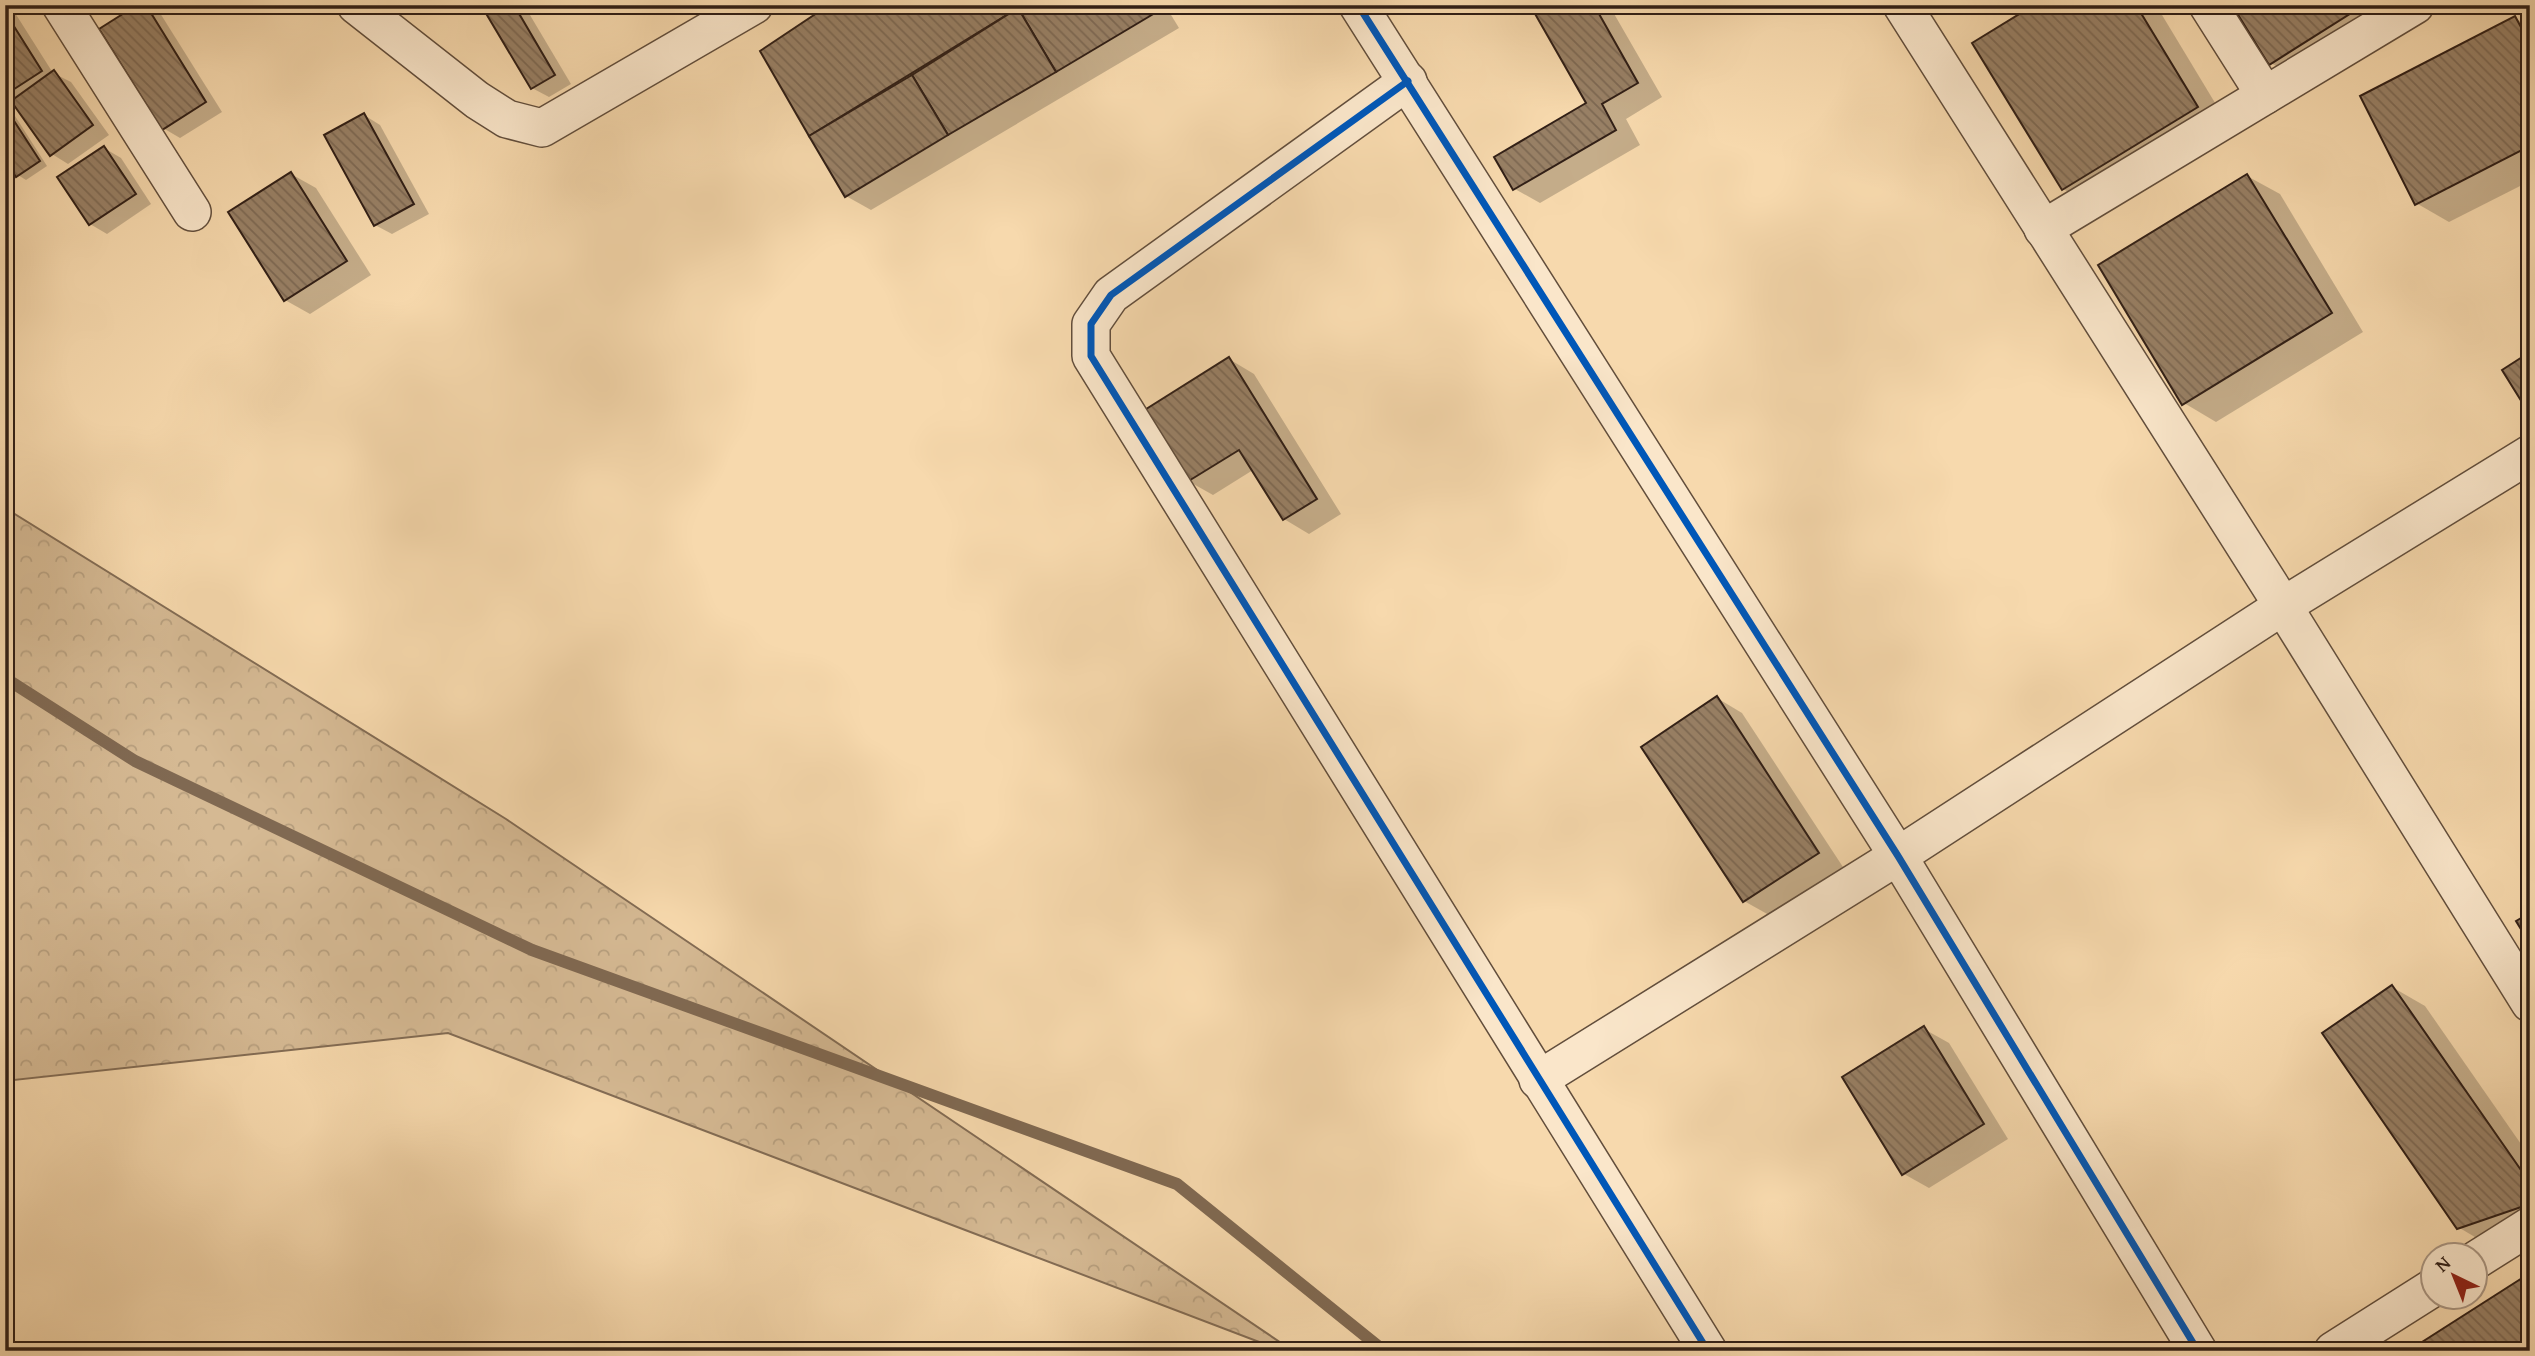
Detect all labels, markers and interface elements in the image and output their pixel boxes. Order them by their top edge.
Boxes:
north arrow [2420,1240,2490,1310]
text: N [2428,1249,2457,1278]

